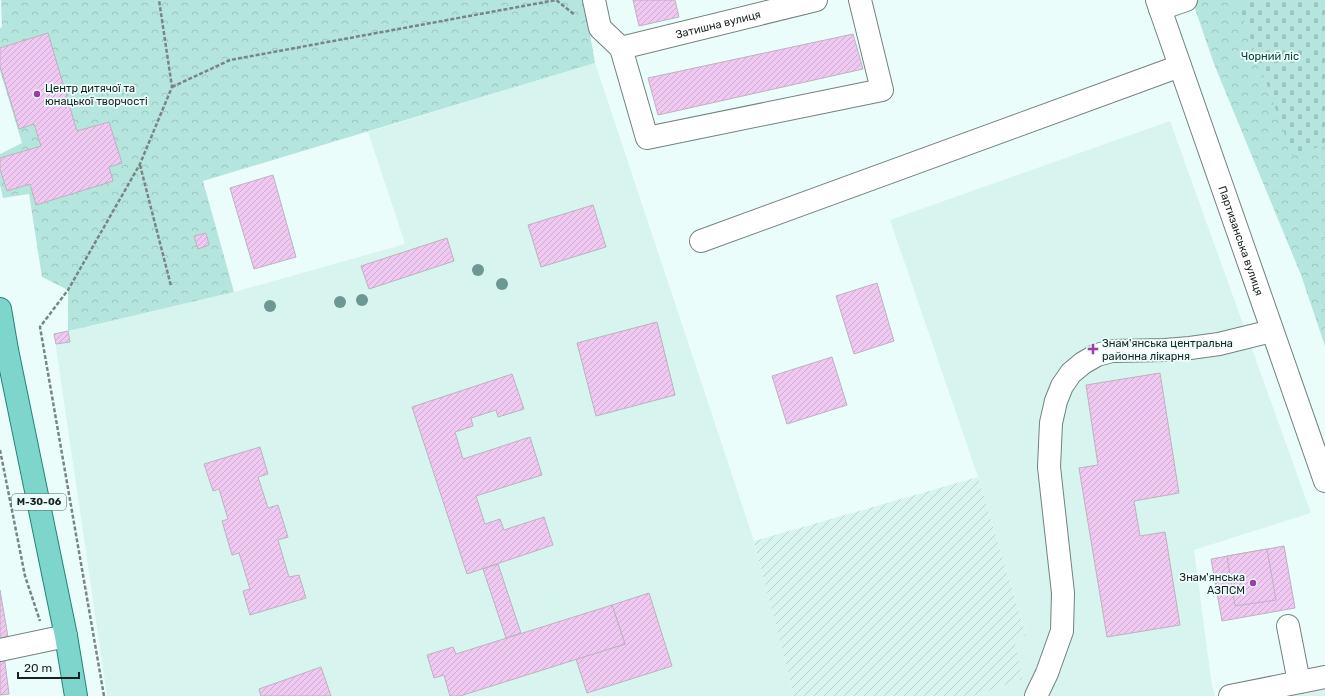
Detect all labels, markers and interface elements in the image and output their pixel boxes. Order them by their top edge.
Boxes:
street label: Затишна вулиця [674,7,762,41]
park label: Чорний ліс [1241,50,1299,63]
place label: Центр дитячої та юнацької творчості [45,82,148,108]
marker: Центр дитячої та юнацької творчості [32,89,42,99]
street label: Партизанська вулиця [1216,184,1266,297]
place label: Знам'янська центральна районна лікарня [1102,337,1233,363]
marker: Знам'янська центральна районна лікарня [1087,343,1099,355]
road number: М-30-06 [12,494,66,510]
place label: Знам'янська АЗПСМ [1179,571,1245,597]
marker: Знам'янська АЗПСМ [1248,578,1258,588]
scale bar [18,654,79,680]
text: 20 m [24,661,52,675]

